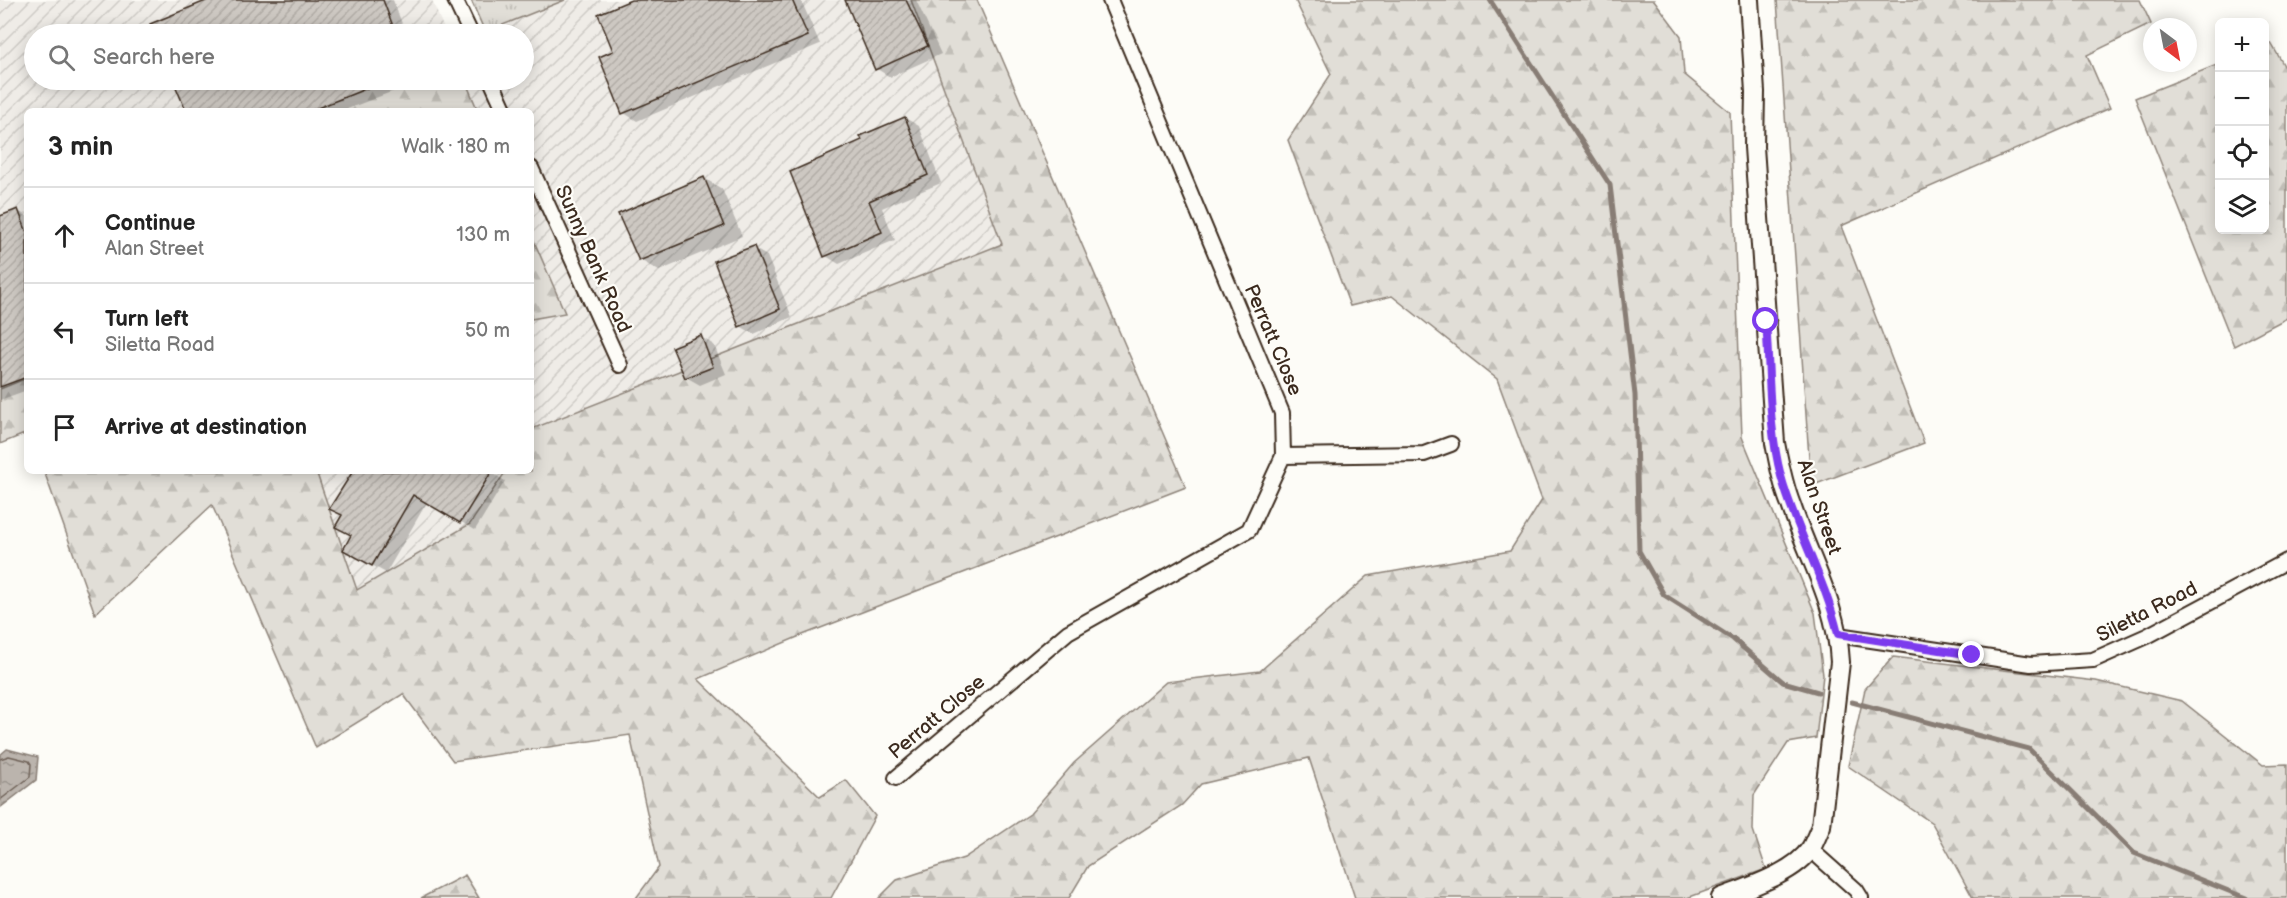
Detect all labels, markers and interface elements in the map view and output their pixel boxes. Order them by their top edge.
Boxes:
north arrow [2143,18,2197,72]
map controls [2215,18,2269,234]
button: + [2215,18,2269,72]
search box [24,24,534,90]
icon: search [45,41,78,74]
text: Search here [93,44,215,71]
button: − [2215,72,2269,126]
button: locate [2215,126,2269,180]
text: 3 min [48,132,113,163]
text: Walk · 180 m [401,135,510,159]
button: layers [2215,180,2269,234]
street label: Sunny Bank Road [550,182,636,336]
text: Continue [105,210,195,237]
icon: ahead [48,219,81,252]
text: 130 m [456,223,510,247]
text: Alan Street [105,237,204,261]
street label: Perratt Close [1239,281,1307,399]
text: Turn left [105,306,189,333]
route start [1752,307,1778,333]
icon: left [48,315,81,348]
text: 50 m [465,319,510,343]
text: Siletta Road [105,333,215,357]
icon: arrive [48,411,81,444]
text: Arrive at destination [105,414,307,441]
street label: Alan Street [1792,456,1846,558]
street label: Siletta Road [2093,576,2201,648]
route end [1958,641,1984,667]
street label: Perratt Close [884,670,990,764]

